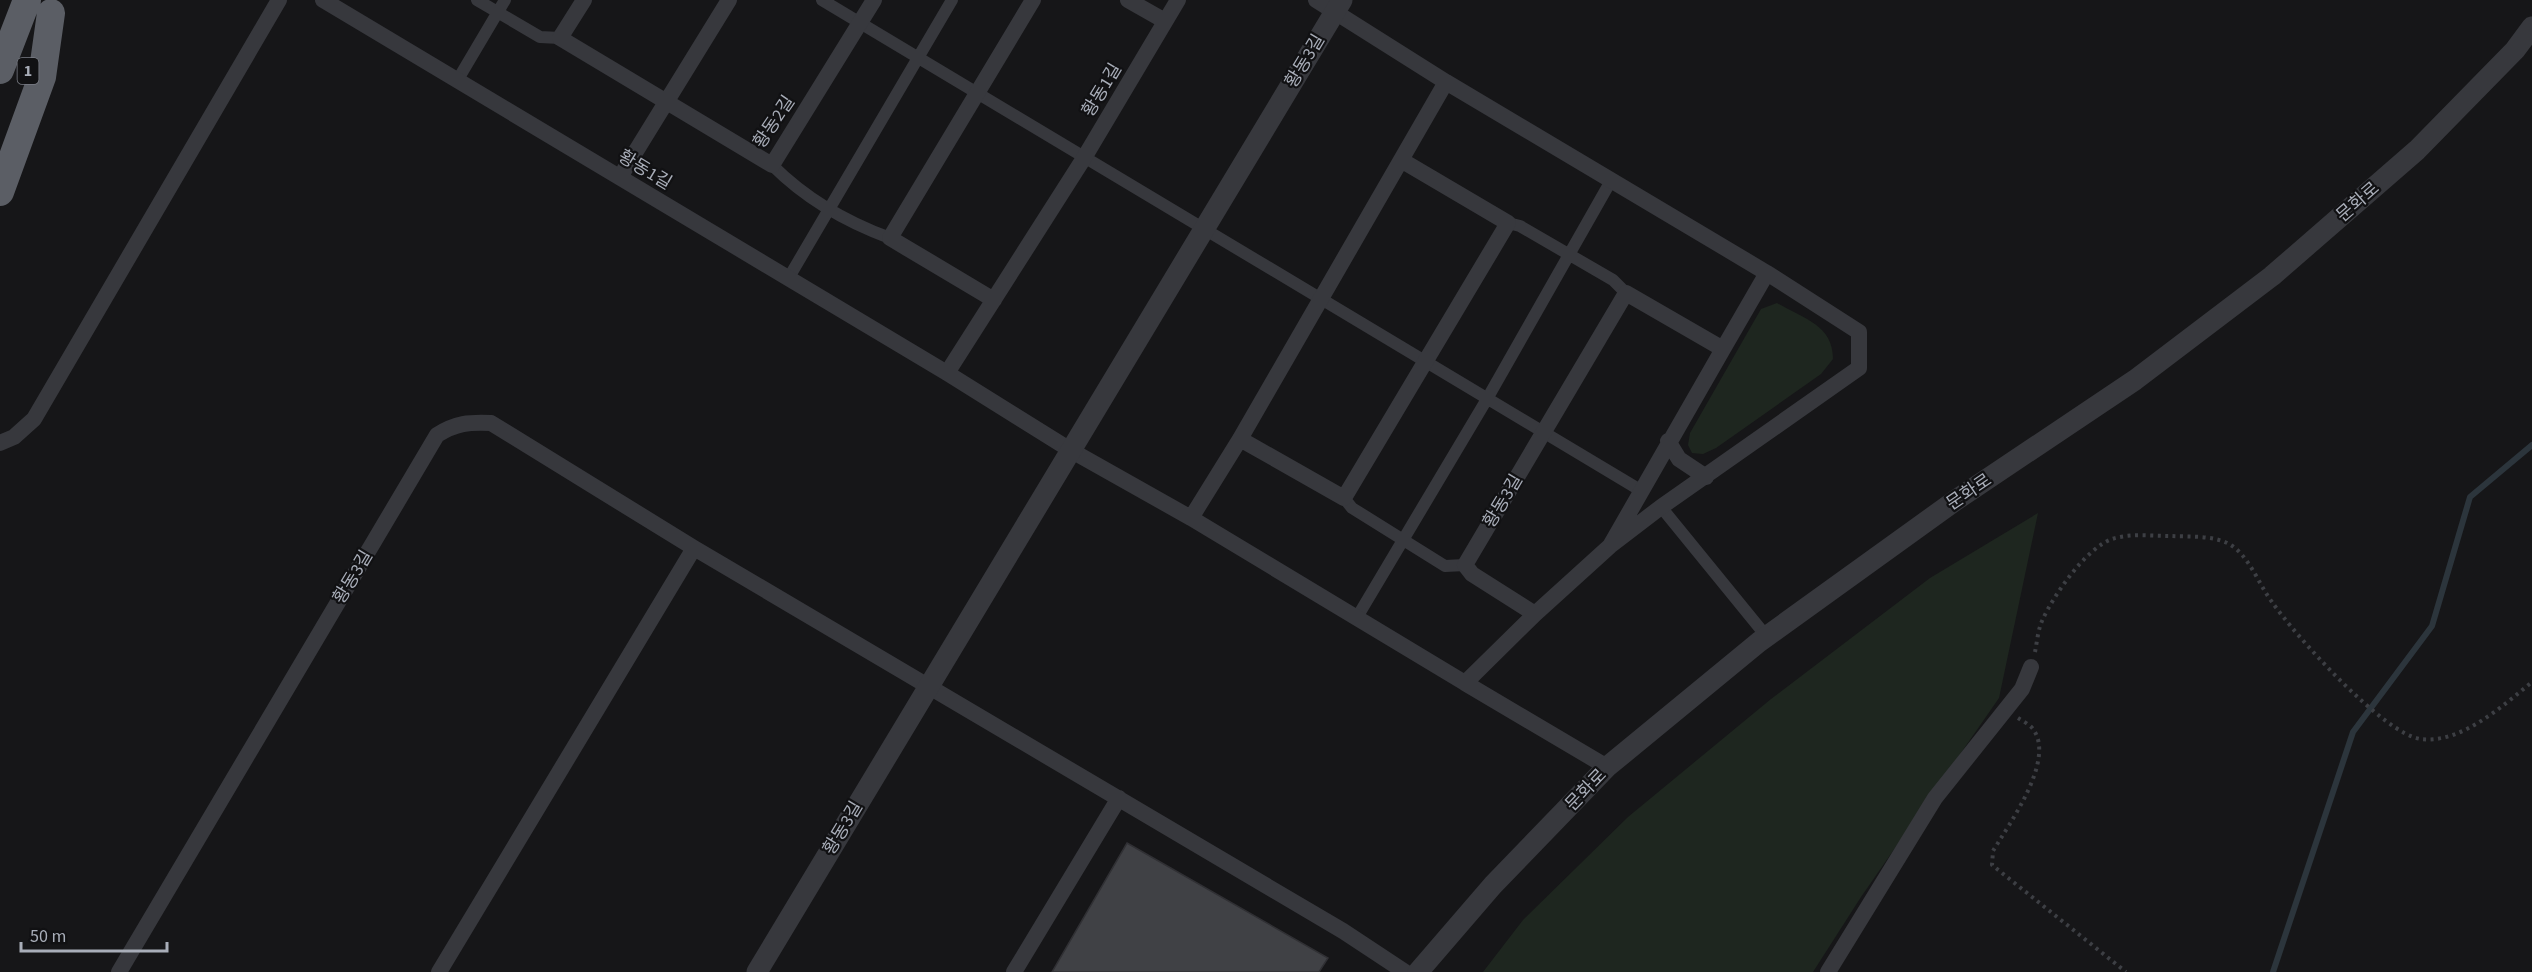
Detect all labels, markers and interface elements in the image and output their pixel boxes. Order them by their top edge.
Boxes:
street label: 황동3길 [1279,29,1331,93]
road number: 1 [18,58,38,84]
street label: 황동1길 [1076,58,1128,122]
street label: 황동2길 [747,91,801,153]
street label: 황동1길 [613,144,677,196]
street label: 문화로 [2331,176,2385,228]
street label: 문화로 [1941,468,1997,516]
street label: 황동3길 [1477,469,1529,533]
street label: 황동3길 [327,545,379,609]
street label: 문화로 [1560,763,1612,817]
street label: 황동3길 [817,796,869,860]
scale bar [21,915,166,953]
text: 50 m [30,924,66,949]

